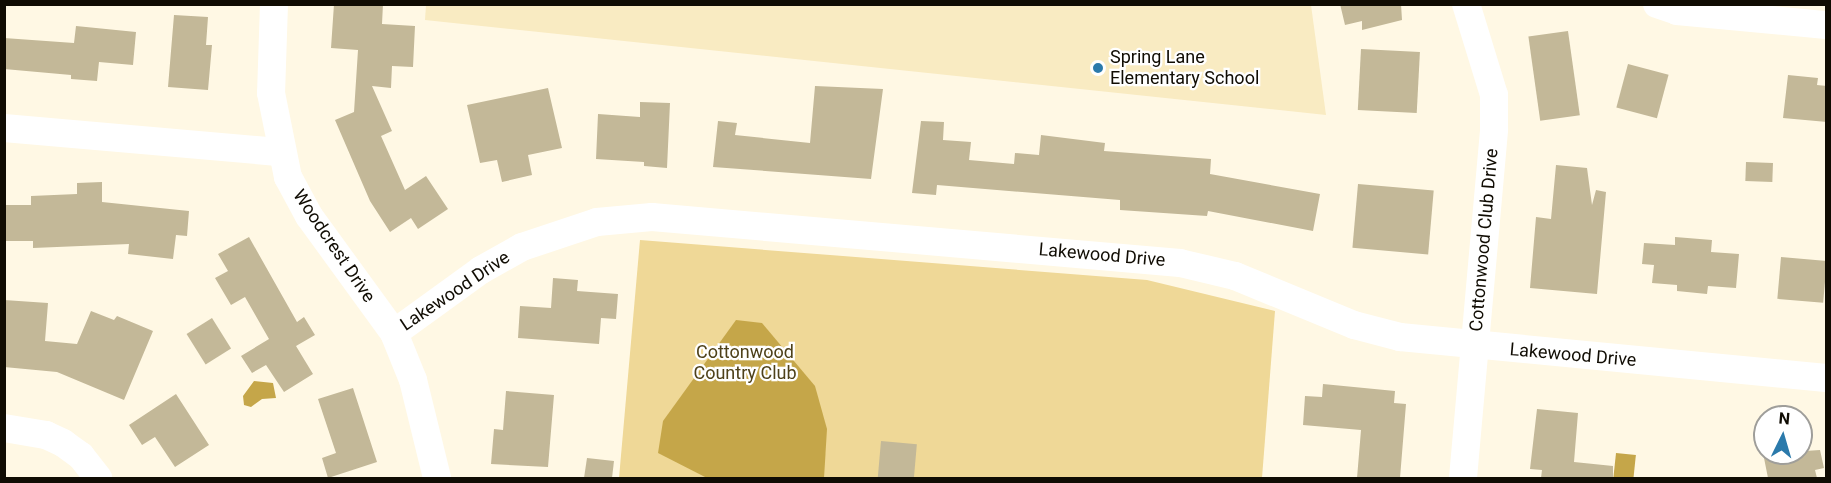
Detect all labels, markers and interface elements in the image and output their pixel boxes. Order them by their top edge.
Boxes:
place label: Spring Lane Elementary School [1110,47,1259,90]
marker: Spring Lane Elementary School [1091,61,1105,75]
street label: Cottonwood Club Drive [1465,148,1503,332]
street label: Woodcrest Drive [288,186,380,306]
street label: Lakewood Drive [1038,239,1166,271]
street label: Lakewood Drive [396,247,514,335]
street label: Lakewood Drive [1509,339,1637,371]
park label: Cottonwood Country Club [693,342,797,385]
north arrow [1753,405,1813,465]
text: N [1778,409,1791,429]

